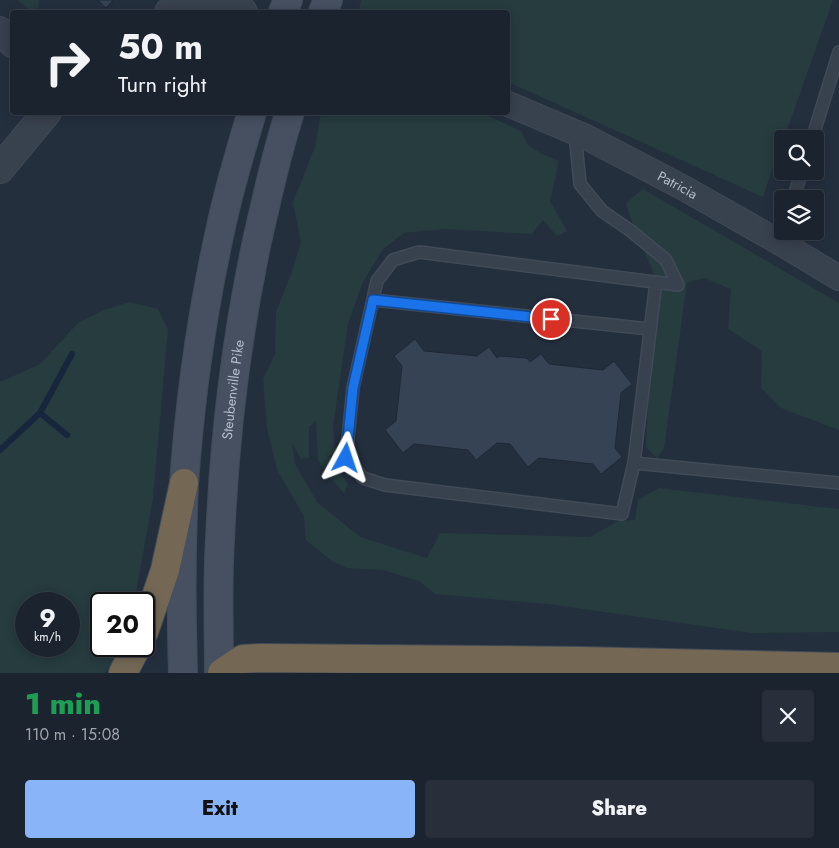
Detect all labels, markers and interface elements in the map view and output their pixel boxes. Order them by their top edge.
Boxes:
text: 50 m [118,22,203,72]
icon: right [35,30,100,95]
text: Turn right [118,68,206,100]
map controls [774,130,824,240]
button: search [774,130,824,180]
street label: Patricia [654,166,701,204]
button: layers [774,190,824,240]
pin [530,298,572,340]
icon: arrive [537,305,565,333]
street label: Steubenville Pike [217,338,249,440]
position arrow [319,431,371,483]
speed limit sign: 20 [90,592,155,657]
text: 9 [39,600,56,636]
text: km/h [34,628,61,646]
text: 1 min [25,682,101,725]
button: close [762,690,814,742]
text: 110 m · 15:08 [25,723,120,746]
button: Exit [25,780,415,838]
button: Share [425,780,814,838]

